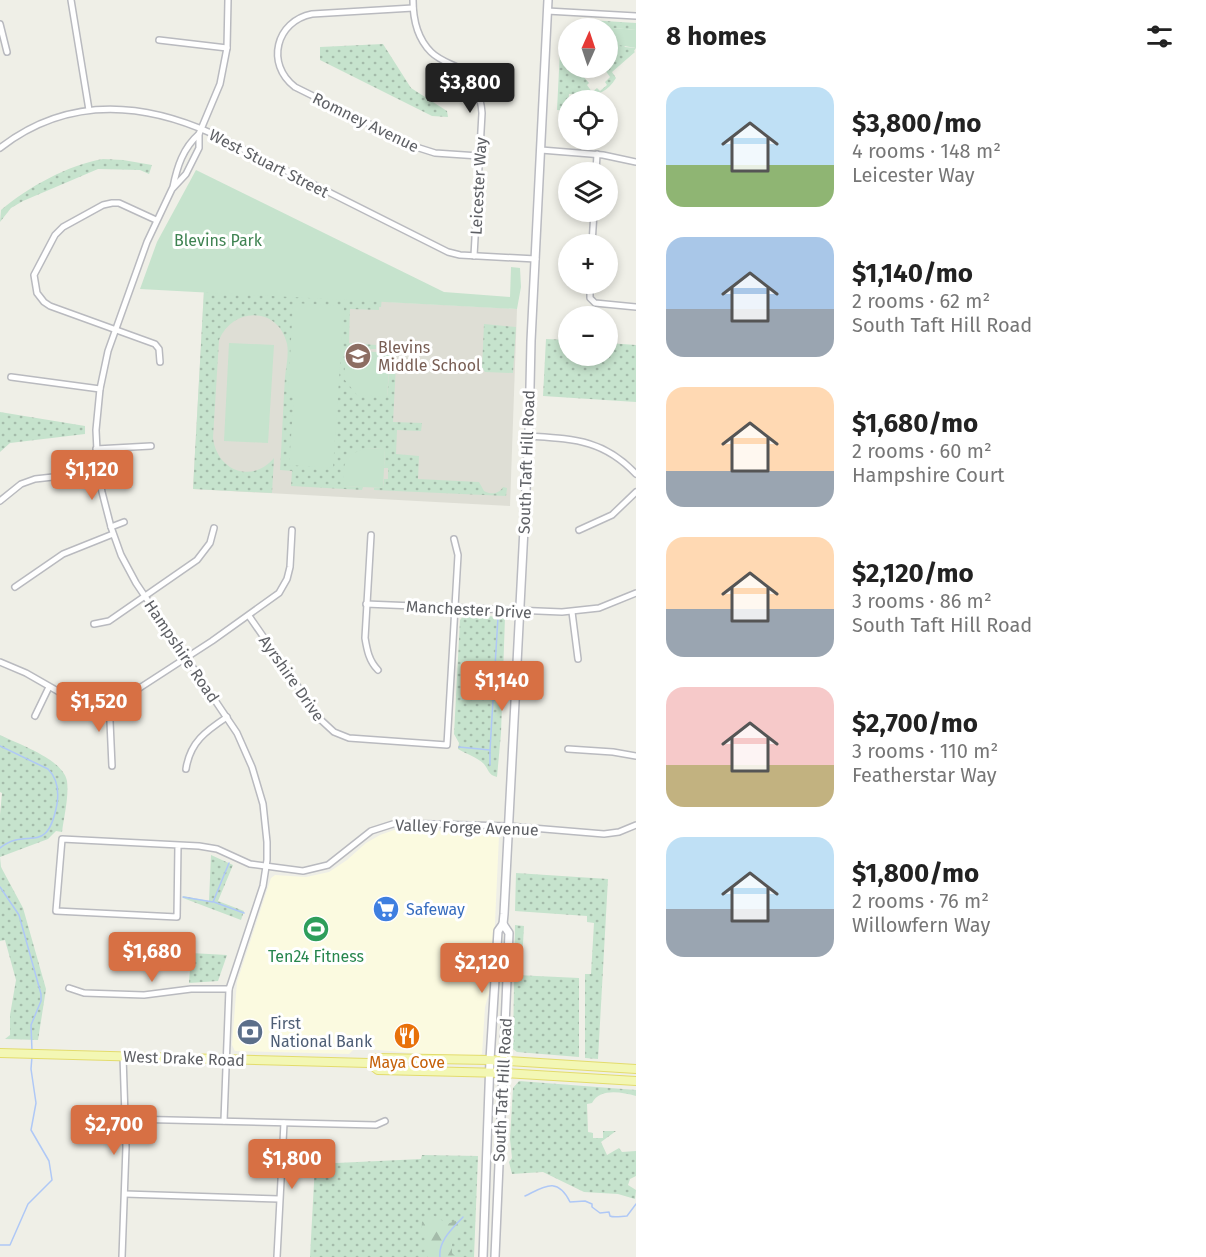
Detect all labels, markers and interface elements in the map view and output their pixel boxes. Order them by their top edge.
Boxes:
north arrow [558,18,618,78]
map controls [558,18,618,366]
icon: filters [1143,20,1176,53]
text: 8 homes [666,21,766,52]
pin: $3,800 [421,63,519,114]
text: $3,800 [439,70,501,94]
street label: Romney Avenue [310,89,422,156]
button: locate [558,90,618,150]
text: $3,800/mo [852,108,981,139]
icon: home [714,111,786,183]
street label: West Stuart Street [206,125,332,202]
street label: Leicester Way [466,136,491,235]
text: 4 rooms · 148 m² [852,139,1001,163]
button: layers [558,162,618,222]
text: Leicester Way [852,163,975,187]
park label: Blevins Park [174,231,263,250]
button: + [558,234,618,294]
text: $1,140/mo [852,258,973,289]
icon: home [714,261,786,333]
text: 2 rooms · 62 m² [852,289,990,313]
button: − [558,306,618,366]
text: South Taft Hill Road [852,313,1032,337]
place label: Blevins Middle School [378,338,481,375]
school or university icon: Blevins Middle School [343,341,373,371]
street label: South Taft Hill Road [514,390,539,534]
text: $1,680/mo [852,408,978,439]
icon: home [714,411,786,483]
text: 2 rooms · 60 m² [852,439,992,463]
pin: $1,120 [43,450,141,501]
text: $1,120 [65,457,119,481]
text: Hampshire Court [852,463,1005,487]
text: $2,120/mo [852,558,974,589]
icon: home [714,561,786,633]
text: 3 rooms · 86 m² [852,589,992,613]
street label: Hampshire Road [140,596,223,706]
street label: Manchester Drive [406,597,532,622]
text: South Taft Hill Road [852,613,1032,637]
street label: Ayrshire Drive [255,632,328,725]
pin: $1,140 [453,661,551,712]
text: $1,140 [475,668,529,692]
pin: $1,520 [50,682,148,733]
text: $1,520 [70,689,128,713]
text: $2,700/mo [852,708,978,739]
icon: home [714,711,786,783]
text: 3 rooms · 110 m² [852,739,998,763]
text: Featherstar Way [852,763,997,787]
street label: Valley Forge Avenue [395,816,539,839]
text: $1,800/mo [852,858,979,889]
icon: home [714,861,786,933]
text: 2 rooms · 76 m² [852,889,989,913]
supermarket icon: Safeway [371,894,401,924]
place label: Safeway [406,900,465,919]
text: Willowfern Way [852,913,990,937]
sports icon: Ten24 Fitness [301,914,331,944]
pin: $1,680 [103,932,201,983]
text: $1,680 [123,939,181,963]
pin: $2,120 [433,943,531,994]
place label: Ten24 Fitness [268,947,364,966]
text: $2,120 [454,950,510,974]
place label: First National Bank [270,1014,373,1051]
bank icon: First National Bank [235,1017,265,1047]
street label: South Taft Hill Road [489,1018,516,1163]
restaurant icon: Maya Cove [392,1021,422,1051]
street label: West Drake Road [123,1047,245,1070]
place label: Maya Cove [369,1053,445,1072]
pin: $2,700 [65,1105,163,1156]
text: $2,700 [85,1112,143,1136]
pin: $1,800 [243,1139,341,1190]
text: $1,800 [262,1146,322,1170]

